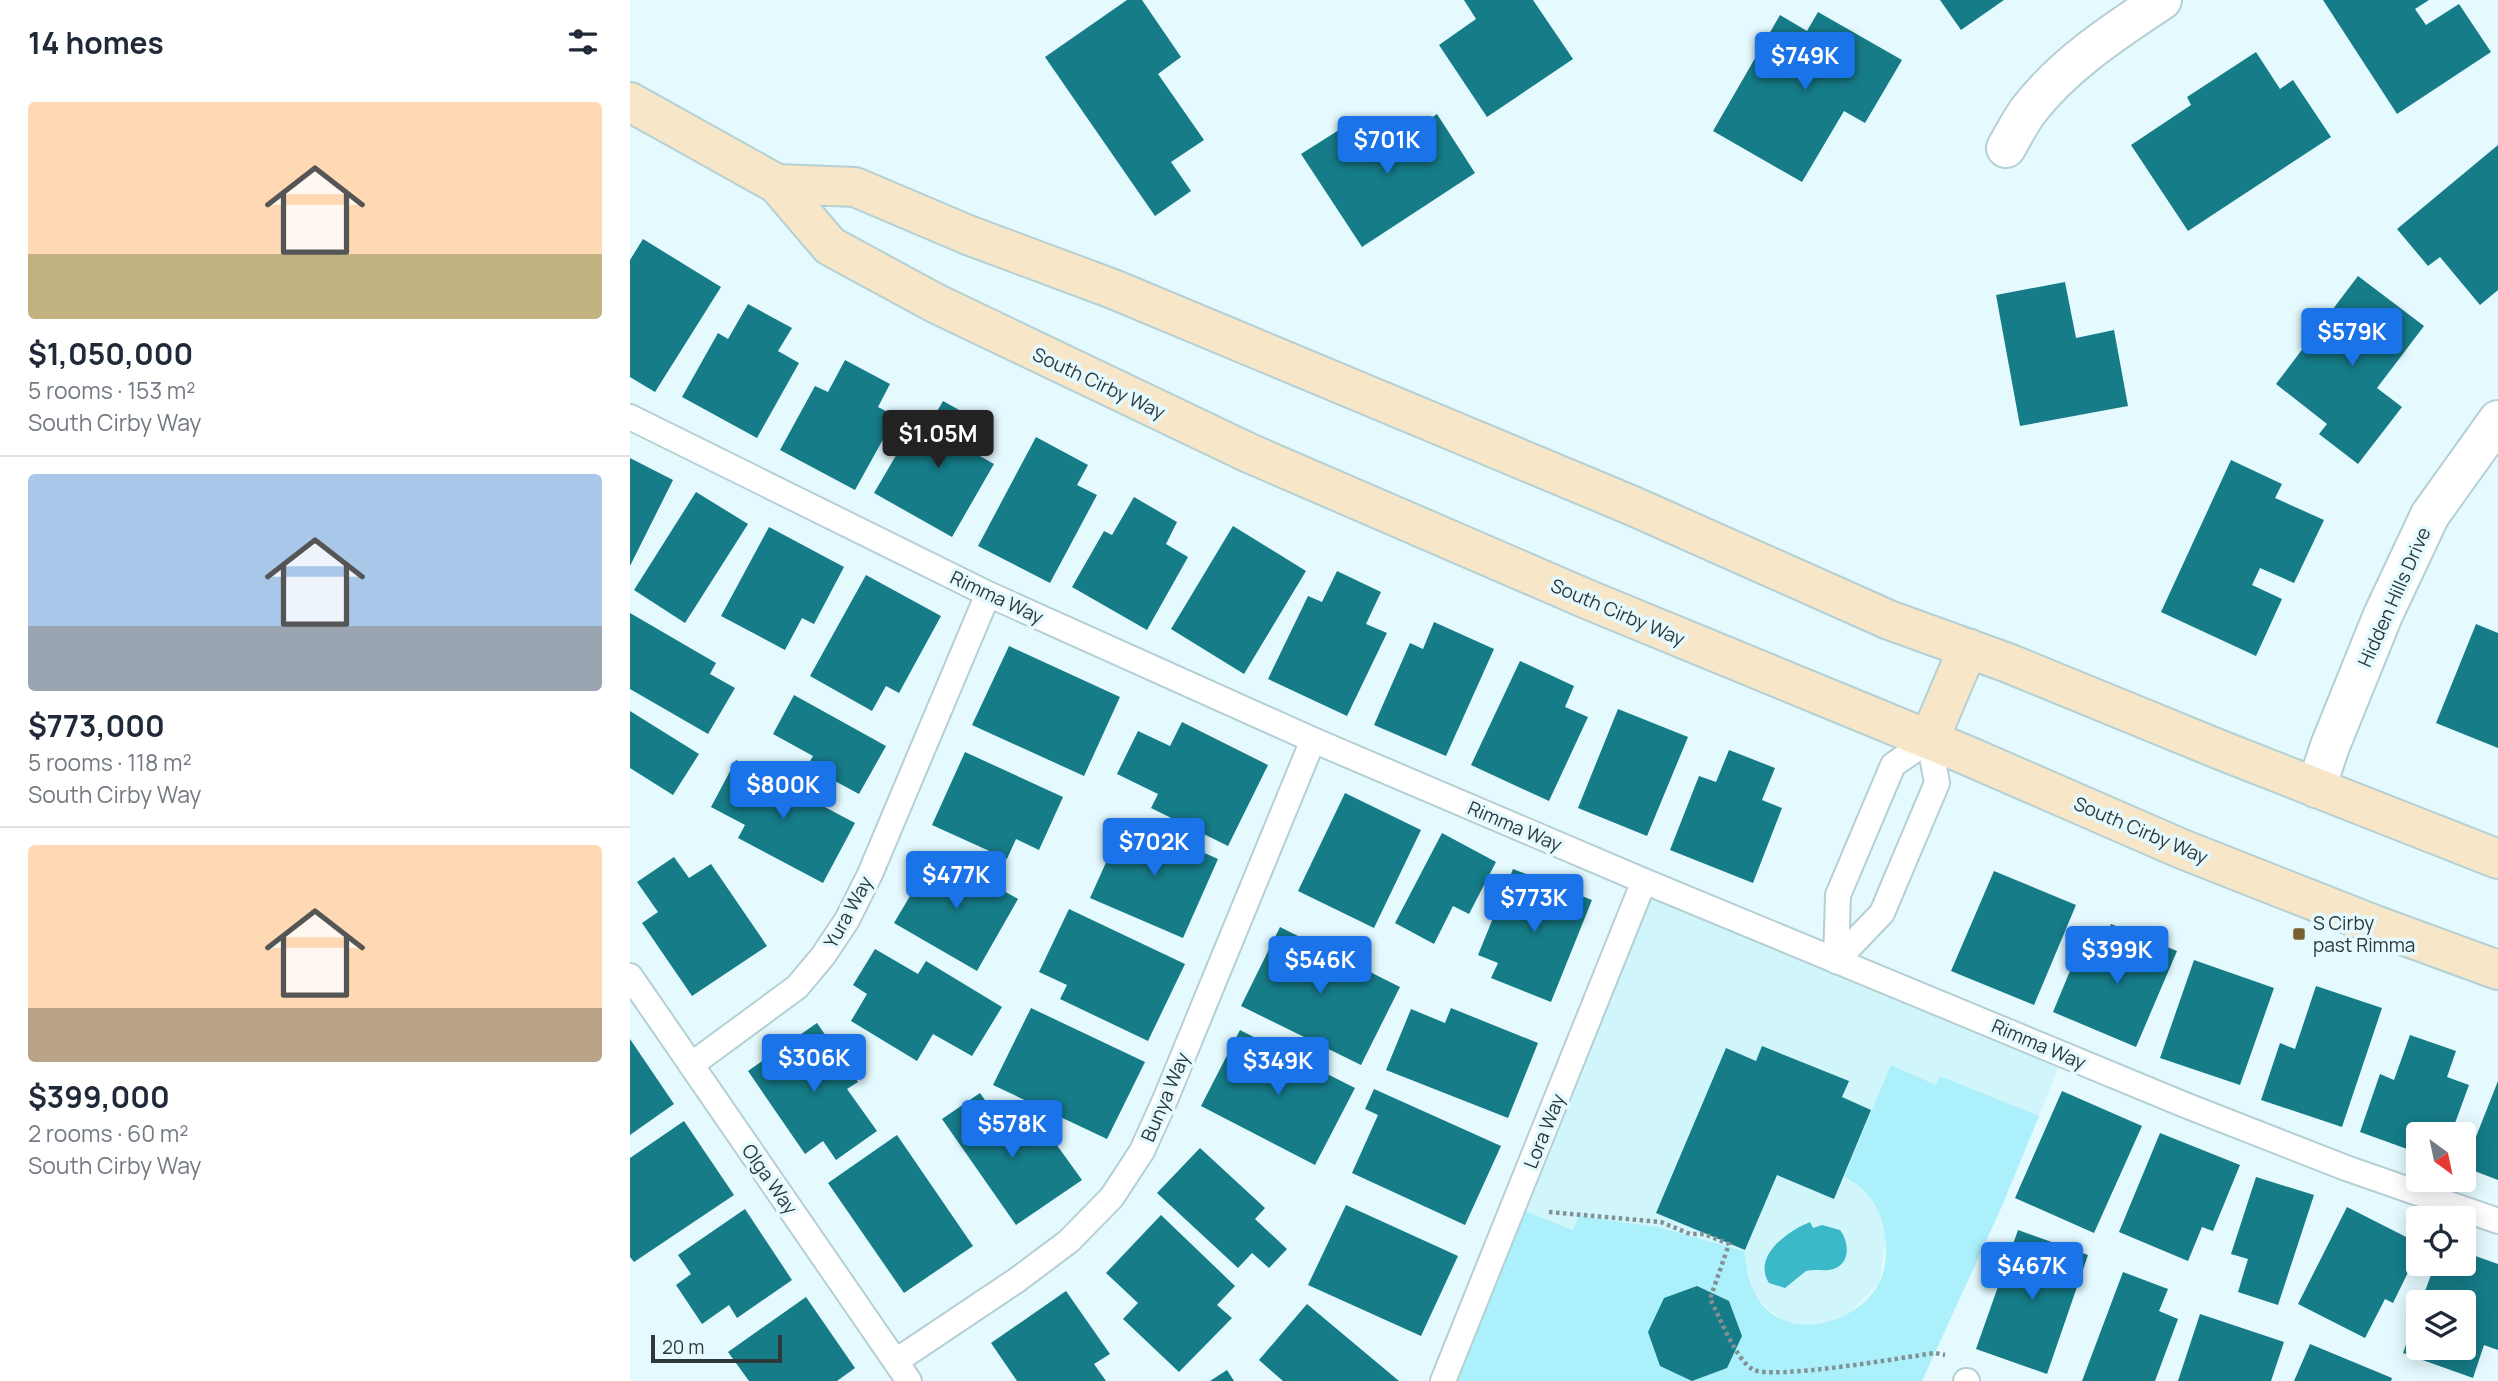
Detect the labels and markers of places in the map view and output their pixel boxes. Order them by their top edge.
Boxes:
pin: $749K [1756,32,1854,92]
pin: $701K [1338,116,1436,176]
pin: $579K [2303,308,2401,368]
pin: $1.05M [881,410,995,470]
pin: $800K [734,762,832,821]
pin: $702K [1105,818,1203,878]
pin: $477K [907,852,1005,911]
pin: $773K [1485,874,1583,934]
place label: S Cirby past Rimma [2313,910,2415,958]
pin: $399K [2068,926,2166,986]
marker: S Cirby past Rimma [2291,926,2307,942]
pin: $546K [1271,936,1369,996]
pin: $306K [765,1034,863,1094]
pin: $349K [1229,1038,1327,1097]
pin: $578K [963,1100,1061,1160]
pin: $467K [1983,1242,2081,1302]

